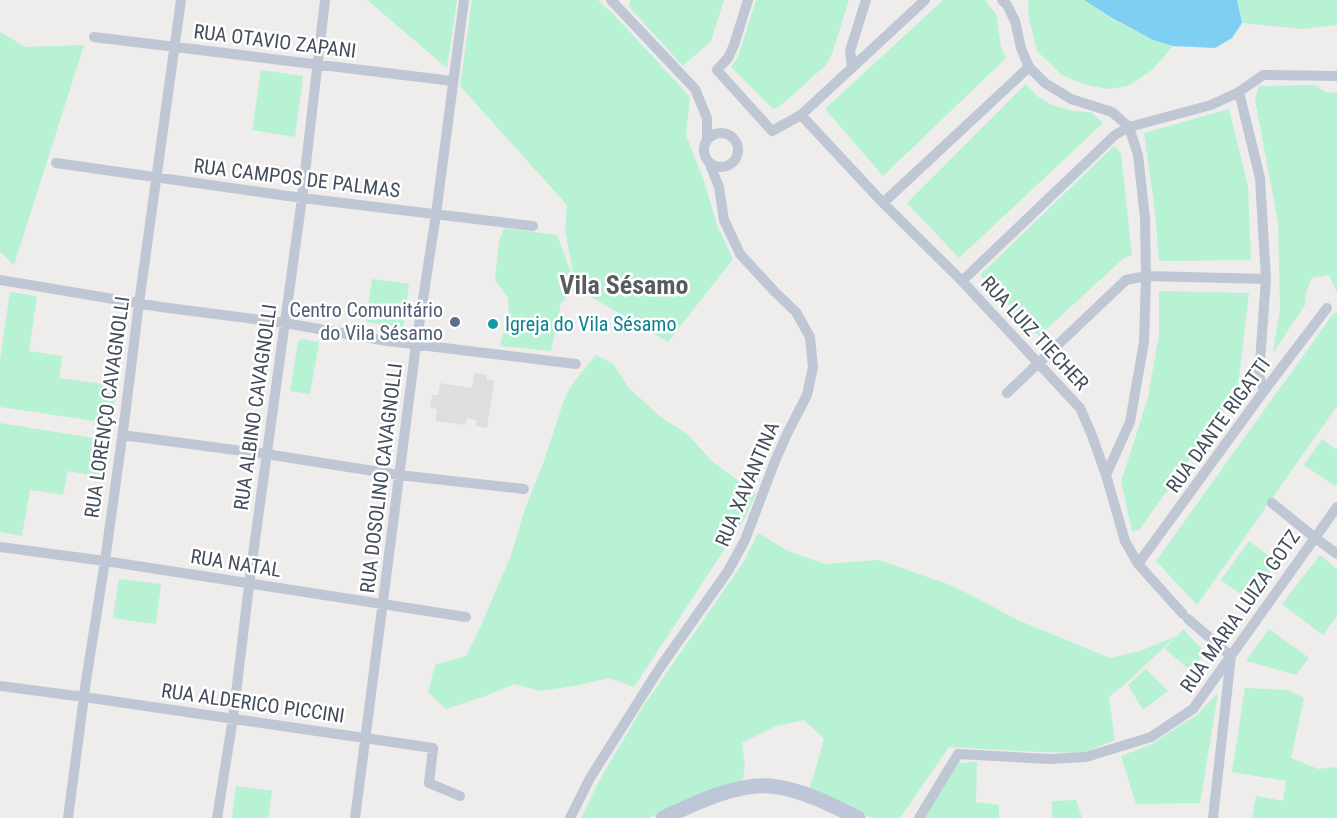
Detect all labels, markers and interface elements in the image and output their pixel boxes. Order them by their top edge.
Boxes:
street label: RUA OTAVIO ZAPANI [192,19,358,63]
street label: RUA CAMPOS DE PALMAS [192,153,402,203]
district label: Vila Sésamo [559,270,689,300]
street label: RUA LUIZ TIECHER [976,271,1094,395]
street label: RUA LORENÇO CAVAGNOLLI [80,295,134,519]
place label: Centro Comunitário do Vila Sésamo [290,298,443,345]
street label: RUA ALBINO CAVAGNOLLI [229,302,281,512]
place label: Igreja do Vila Sésamo [505,312,676,336]
marker: Centro Comunitário do Vila Sésamo [448,315,462,329]
marker: Igreja do Vila Sésamo [486,317,500,331]
street label: RUA DANTE RIGATTI [1161,353,1275,497]
street label: RUA DOSOLINO CAVAGNOLLI [355,362,407,594]
street label: RUA XAVANTINA [710,418,784,550]
street label: RUA MARIA LUIZA GOTZ [1175,525,1305,697]
street label: RUA NATAL [189,544,283,582]
street label: RUA ALDERICO PICCINI [160,678,346,728]

